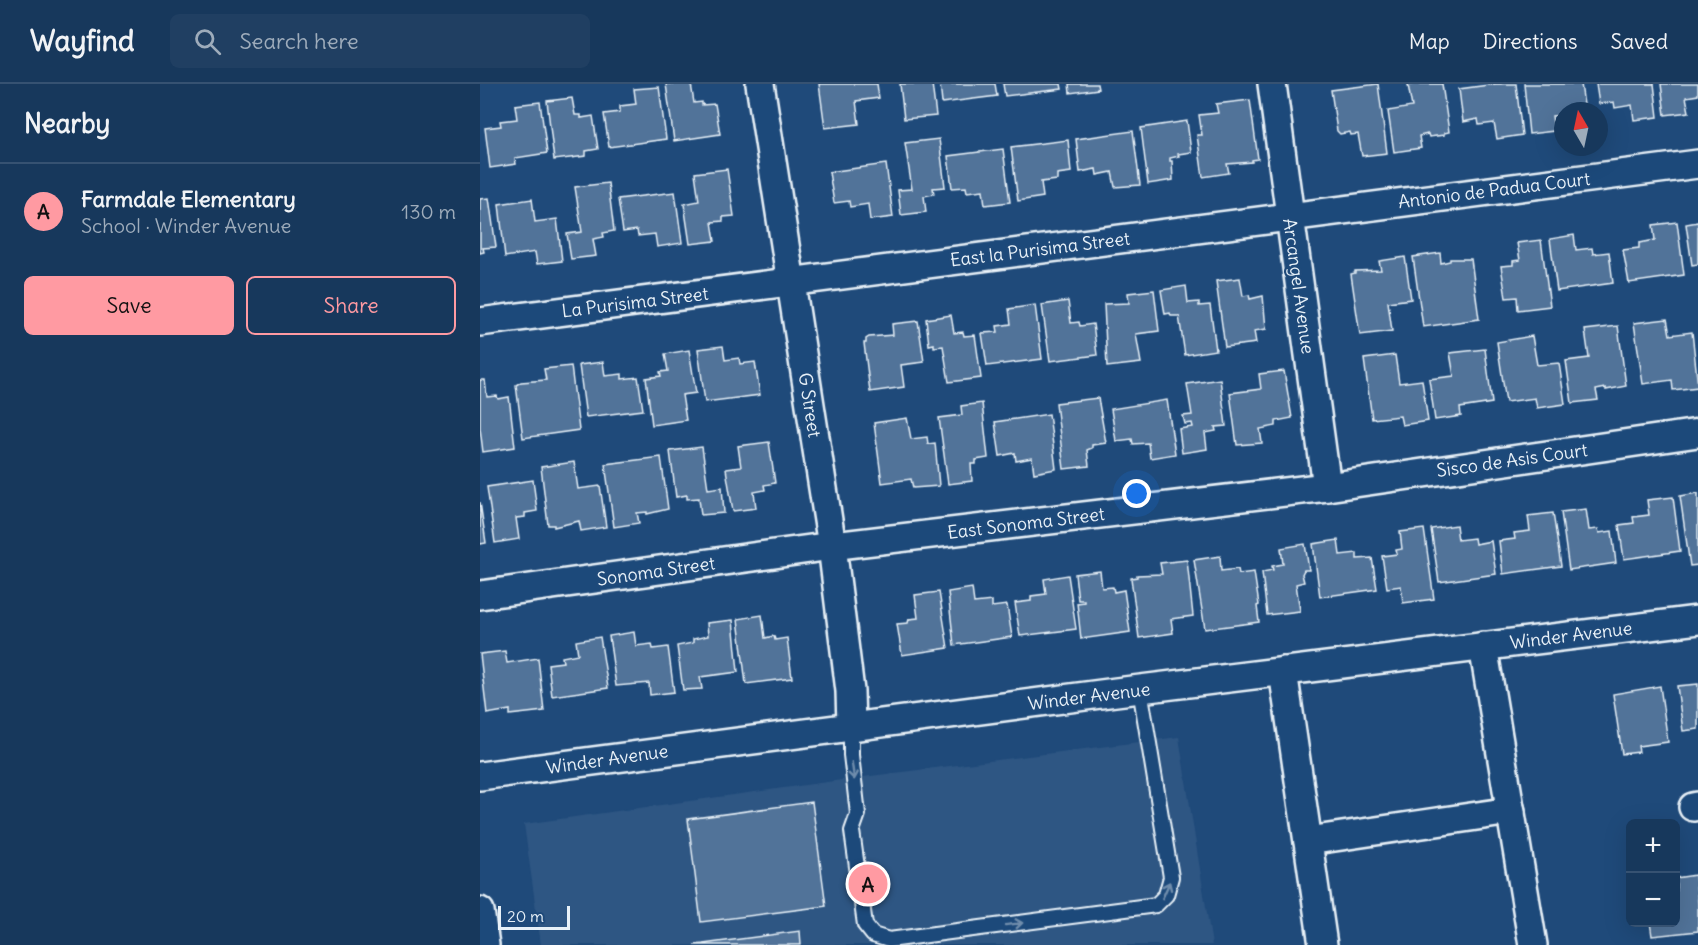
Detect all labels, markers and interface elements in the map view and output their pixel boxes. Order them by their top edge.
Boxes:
search box [170,14,590,68]
text: Wayfind [30,23,134,59]
icon: search [191,25,224,58]
text: Search here [239,27,359,55]
text: Map [1409,28,1450,55]
text: Directions [1483,28,1577,55]
text: Saved [1610,28,1668,55]
north arrow [1554,102,1608,156]
text: Nearby [24,107,110,140]
street label: Antonio de Padua Court [1397,167,1591,213]
text: Farmdale Elementary [81,185,296,213]
text: A [37,199,50,224]
text: 130 m [401,199,456,224]
text: School · Winder Avenue [81,213,291,238]
street label: Arcangel Avenue [1278,217,1320,355]
street label: East la Purisima Street [949,227,1131,271]
button: Save [24,276,234,335]
button: Share [246,276,456,335]
street label: La Purisima Street [560,282,710,322]
street label: G Street [794,371,826,439]
street label: Sisco de Asis Court [1435,438,1589,482]
your location [1122,479,1151,508]
street label: East Sonoma Street [946,502,1106,544]
street label: Sonoma Street [595,551,717,591]
street label: Winder Avenue [1509,616,1633,654]
street label: Winder Avenue [1027,677,1151,715]
street label: Winder Avenue [545,739,669,779]
one-way arrow [847,760,858,780]
map controls [1626,819,1680,927]
button: + [1626,819,1680,873]
pin: A [848,862,888,906]
button: − [1626,873,1680,927]
one-way arrow [1161,881,1173,899]
scale bar [498,903,570,930]
text: 20 m [507,906,544,926]
one-way arrow [1004,918,1024,929]

